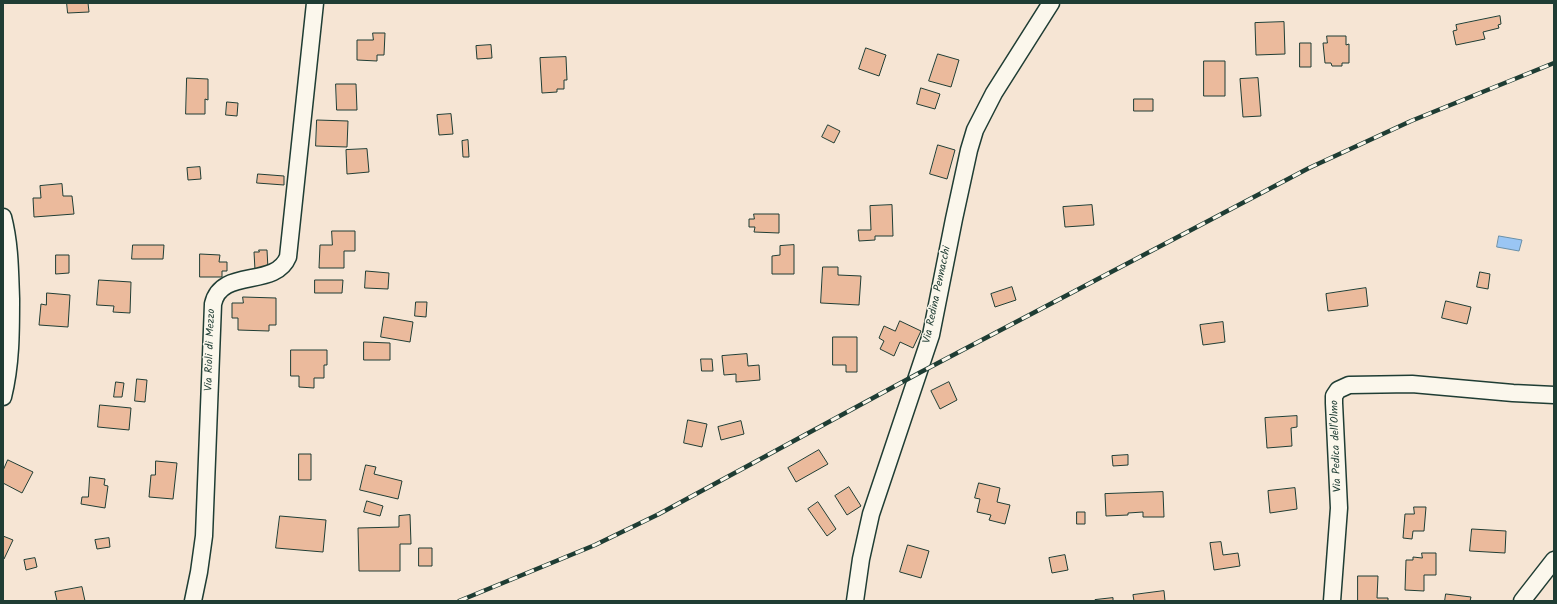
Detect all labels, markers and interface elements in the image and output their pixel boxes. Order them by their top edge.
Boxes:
street label: Via Redina Pennacchi [921,245,955,345]
street label: Via Rioli di Mezzo [203,308,219,392]
street label: Via Pedica dell'Olmo [1329,400,1345,492]

